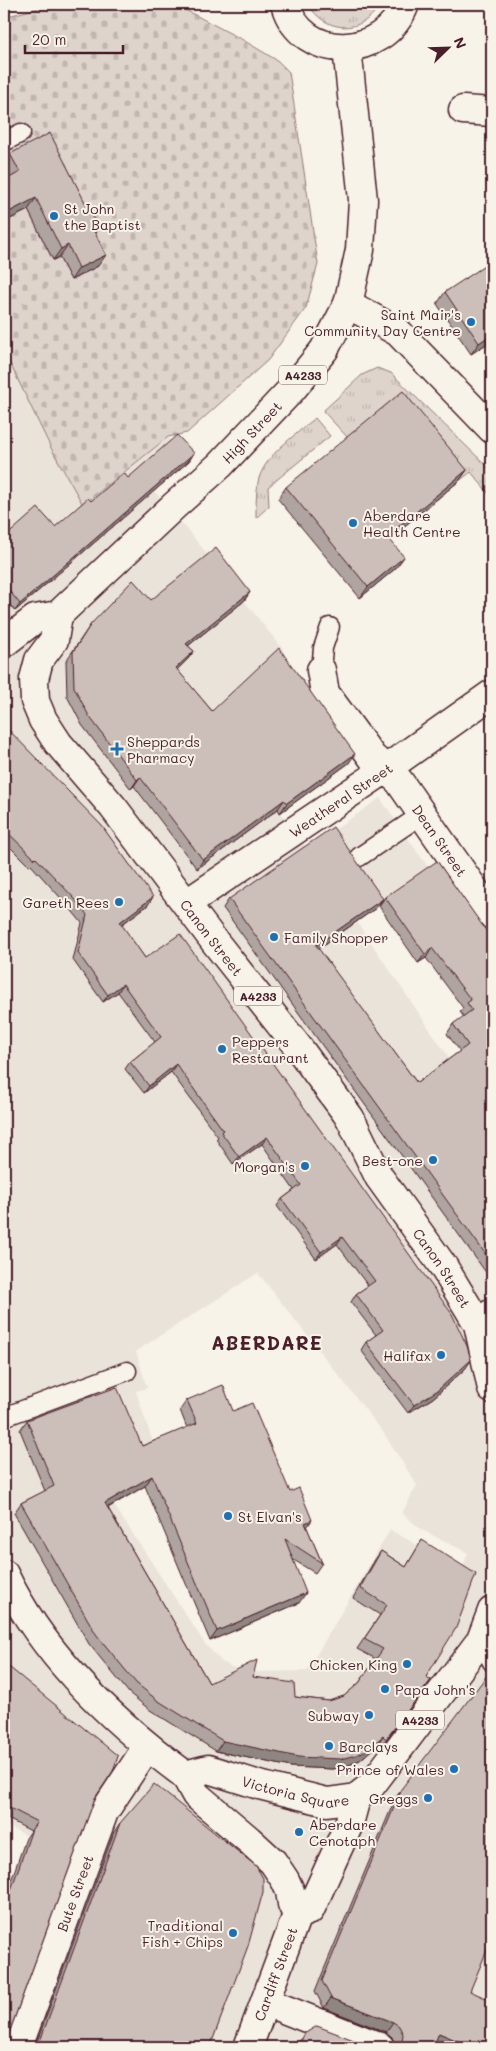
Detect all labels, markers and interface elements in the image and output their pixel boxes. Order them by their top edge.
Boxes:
scale bar [25,22,122,54]
north arrow [424,22,474,72]
text: 20 m [32,29,66,49]
text: N [450,34,471,51]
place label: St John the Baptist [64,199,141,234]
marker: St John the Baptist [48,210,60,222]
place label: Saint Mair's Community Day Centre [304,305,461,340]
marker: Saint Mair's Community Day Centre [465,316,477,328]
road number: A4233 [279,366,327,384]
street label: High Street [217,397,286,467]
place label: Aberdare Health Centre [363,506,461,541]
marker: Aberdare Health Centre [347,517,359,529]
place label: Sheppards Pharmacy [127,732,200,767]
marker: Sheppards Pharmacy [111,743,123,755]
street label: Weatheral Street [285,758,396,841]
street label: Dean Street [408,800,472,880]
place label: Gareth Rees [23,893,109,912]
street label: Canon Street [176,895,247,979]
marker: Gareth Rees [113,896,125,908]
place label: Family Shopper [284,928,388,947]
marker: Family Shopper [268,931,280,943]
road number: A4233 [234,986,282,1006]
place label: Peppers Restaurant [232,1032,309,1067]
marker: Peppers Restaurant [216,1043,228,1055]
place label: Best-one [362,1151,423,1170]
marker: Best-one [427,1154,439,1166]
place label: Morgan's [234,1157,295,1176]
marker: Morgan's [299,1160,311,1172]
street label: Canon Street [409,1224,475,1311]
district label: ABERDARE [211,1330,323,1355]
place label: Halifax [383,1346,431,1365]
marker: Halifax [435,1349,447,1361]
place label: St Elvan's [238,1507,302,1526]
marker: St Elvan's [222,1510,234,1522]
place label: Chicken King [310,1655,397,1674]
marker: Chicken King [401,1658,413,1670]
place label: Papa John's [395,1680,476,1699]
marker: Papa John's [379,1683,391,1695]
place label: Subway [308,1706,359,1725]
marker: Subway [363,1709,375,1721]
road number: A4233 [396,1710,444,1730]
place label: Barclays [339,1737,398,1756]
marker: Barclays [323,1740,335,1752]
place label: Prince of Wales [337,1760,444,1779]
marker: Prince of Wales [448,1763,460,1775]
street label: Victoria Square [240,1771,350,1812]
place label: Greggs [369,1789,418,1808]
marker: Greggs [422,1792,434,1804]
place label: Aberdare Cenotaph [309,1815,377,1850]
marker: Aberdare Cenotaph [293,1826,305,1838]
street label: Bute Street [52,1852,97,1934]
place label: Traditional Fish + Chips [142,1916,223,1951]
street label: Cardiff Street [249,1924,301,2024]
marker: Traditional Fish + Chips [227,1927,239,1939]

